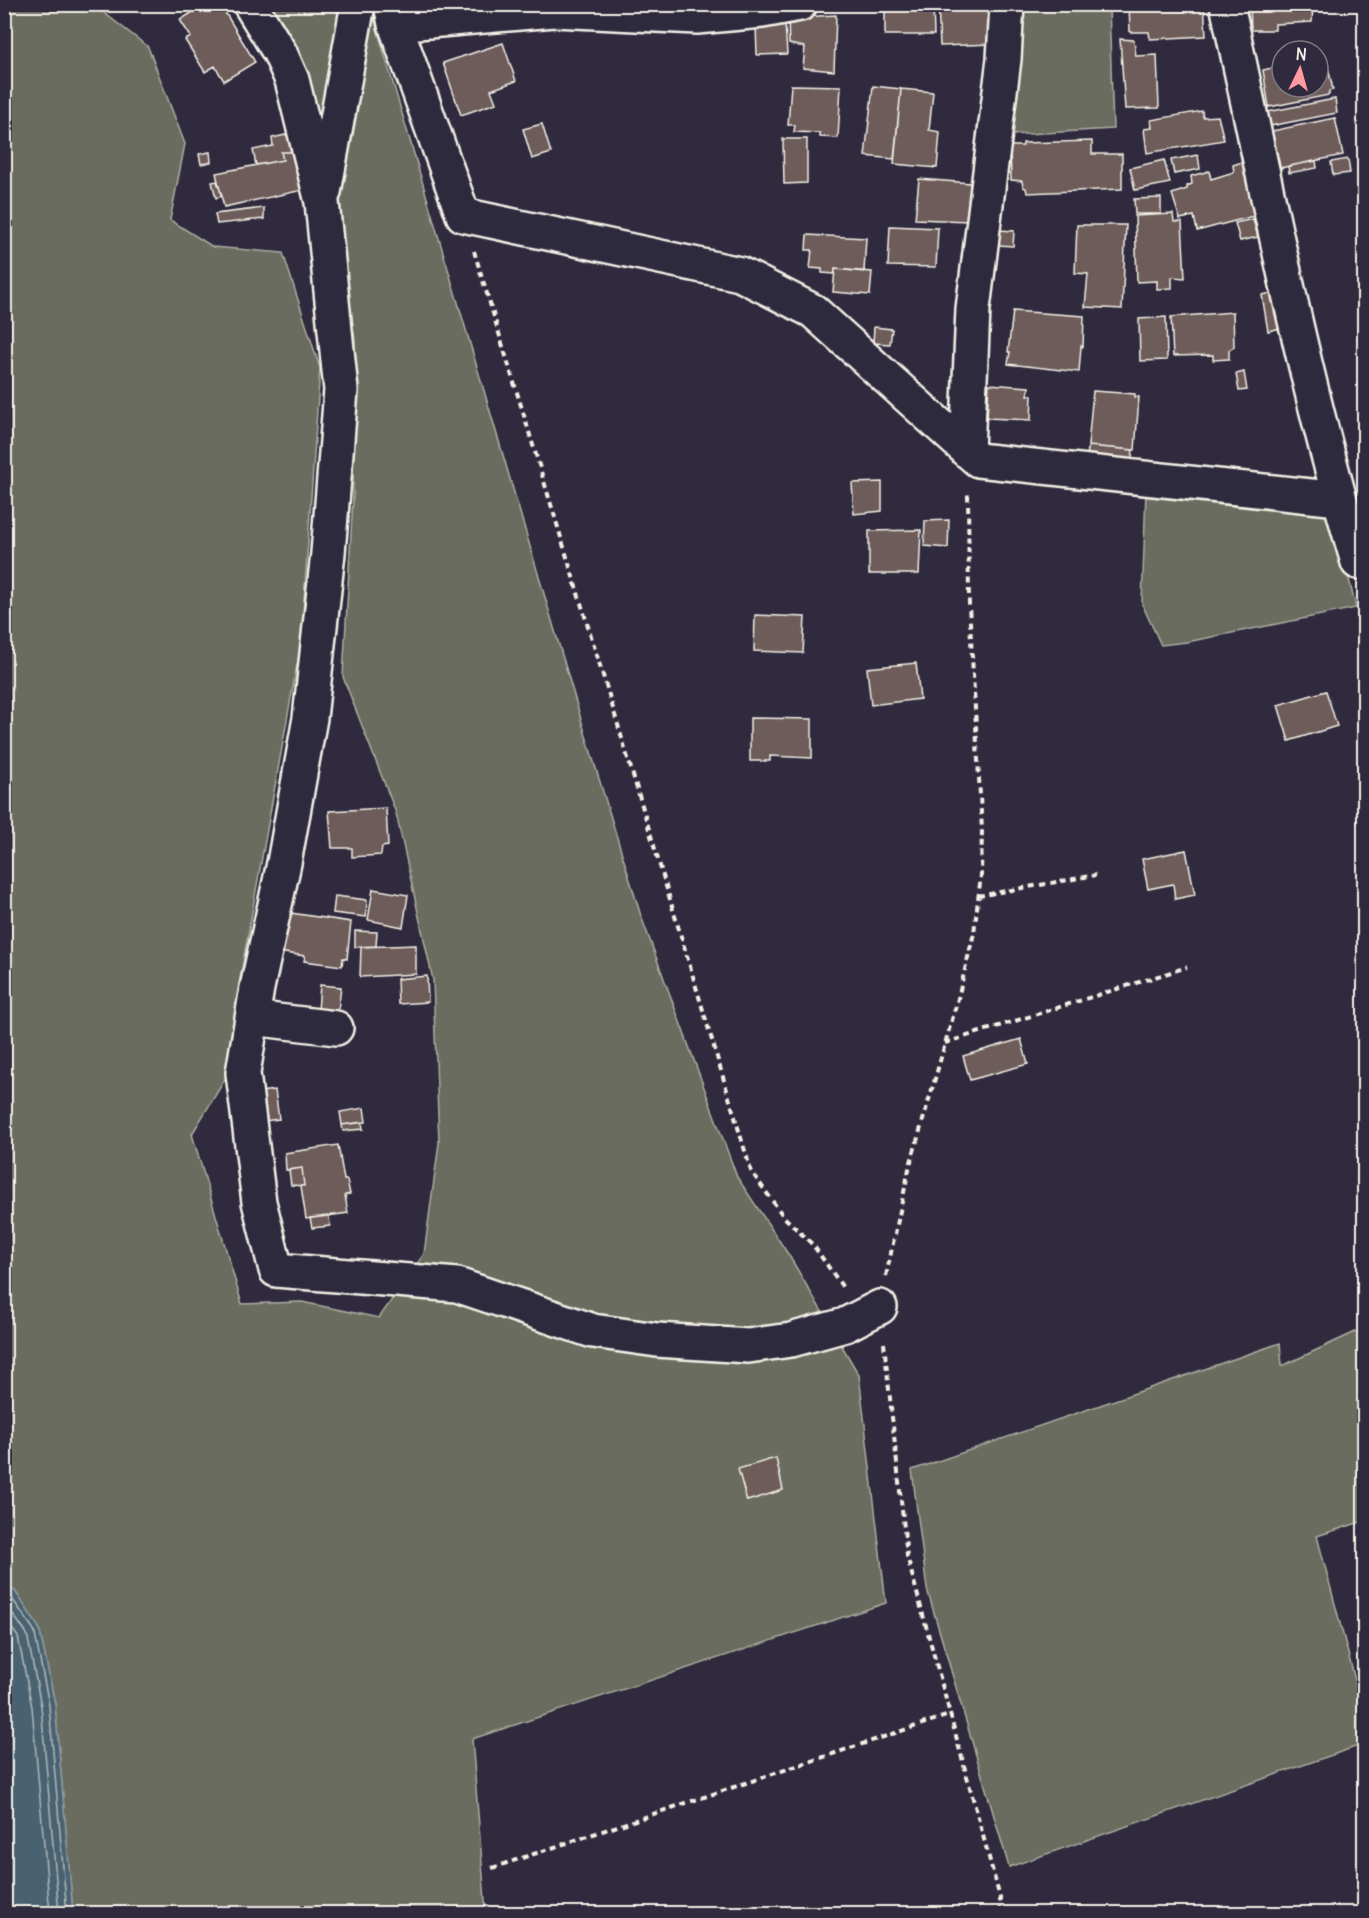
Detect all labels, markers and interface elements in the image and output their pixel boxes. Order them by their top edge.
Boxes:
north arrow [1270,39,1330,99]
text: N [1295,44,1308,65]

